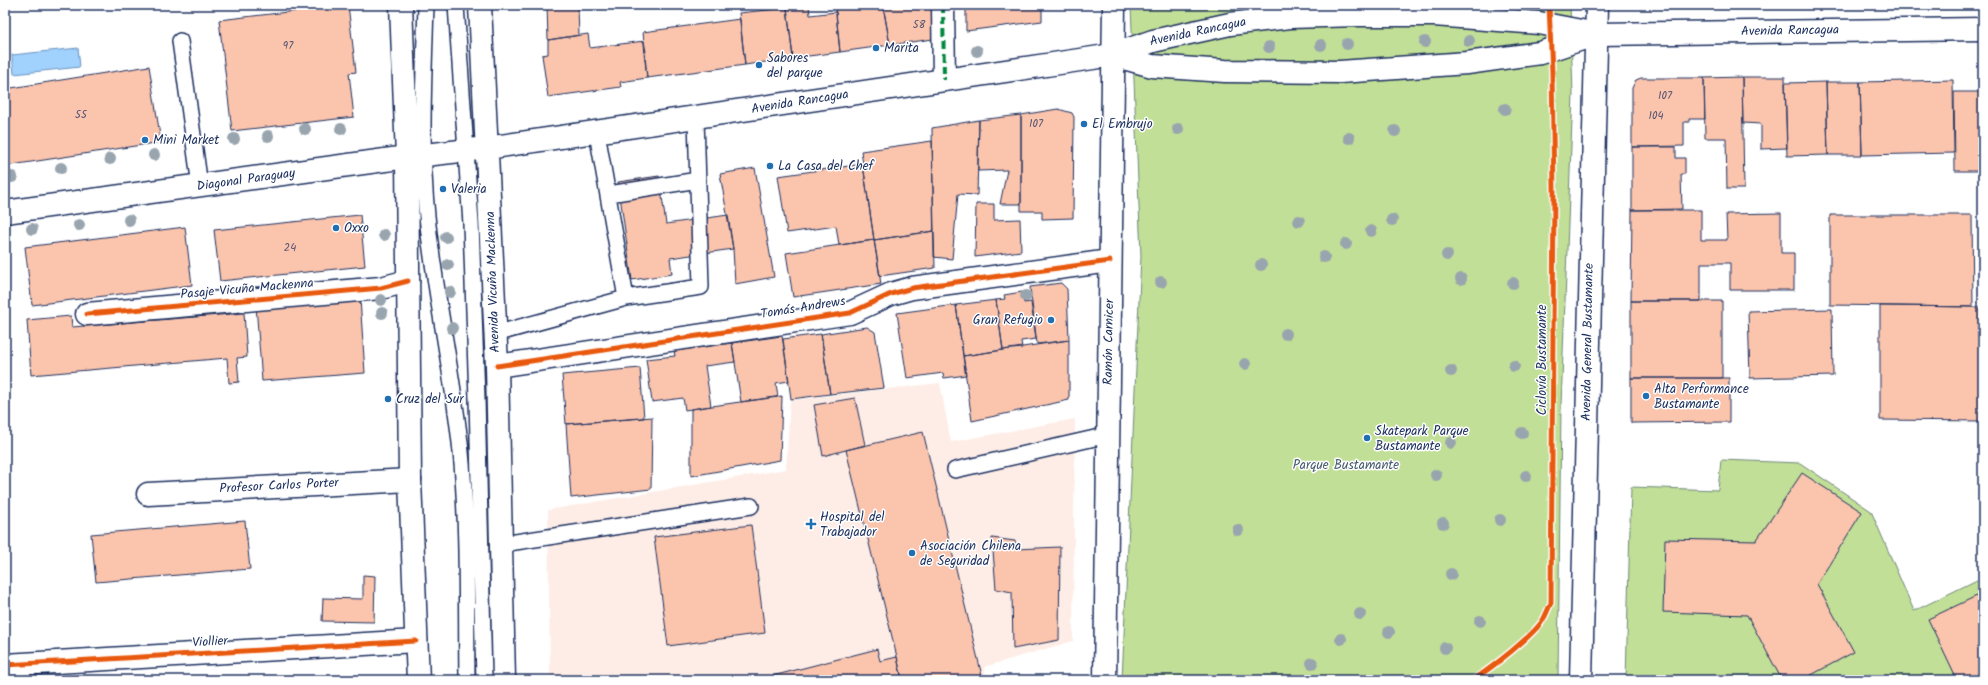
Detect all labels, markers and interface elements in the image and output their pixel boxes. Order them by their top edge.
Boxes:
street label: Avenida Rancagua [1148,12,1248,52]
house number: 58 [913,16,926,34]
street label: Avenida Rancagua [1741,20,1839,42]
house number: 97 [283,37,294,55]
place label: Marita [884,38,919,59]
marker: Marita [871,43,881,53]
place label: Sabores del parque [767,48,823,84]
marker: Sabores del parque [754,60,764,70]
street label: Avenida Rancagua [750,84,850,120]
house number: 107 [1658,87,1673,105]
house number: 55 [75,106,88,124]
house number: 104 [1648,107,1664,125]
place label: El Embrujo [1092,114,1153,135]
house number: 107 [1029,115,1044,133]
marker: El Embrujo [1079,119,1089,129]
place label: Mini Market [153,130,220,151]
marker: Mini Market [140,135,150,145]
place label: La Casa del Chef [778,156,874,177]
marker: La Casa del Chef [765,161,775,171]
street label: Diagonal Paraguay [195,163,297,197]
place label: Valeria [451,179,487,200]
marker: Valeria [438,184,448,194]
street label: Avenida Vicuña Mackenna [480,211,506,353]
place label: Oxxo [344,218,369,239]
marker: Oxxo [331,223,341,233]
house number: 24 [284,239,296,257]
street label: Avenida General Bustamante [1576,263,1600,421]
street label: Pasaje Vicuña Mackenna [180,273,314,305]
street label: Tomás Andrews [759,291,847,325]
street label: Ramón Carnicer [1098,298,1120,385]
street label: Ciclovía Bustamante [1532,304,1553,416]
place label: Gran Refugio [973,310,1043,331]
marker: Gran Refugio [1046,315,1056,325]
place label: Alta Performance Bustamante [1654,379,1749,415]
place label: Cruz del Sur [396,389,464,410]
marker: Alta Performance Bustamante [1641,391,1651,401]
marker: Cruz del Sur [383,394,393,404]
place label: Skatepark Parque Bustamante [1375,421,1469,457]
marker: Skatepark Parque Bustamante [1362,433,1372,443]
park label: Parque Bustamante [1293,455,1399,476]
street label: Profesor Carlos Porter [219,472,340,500]
place label: Hospital del Trabajador [820,507,885,543]
marker: Hospital del Trabajador [805,518,817,530]
place label: Asociación Chilena de Seguridad [920,536,1021,572]
marker: Asociación Chilena de Seguridad [907,548,917,558]
street label: Viollier [192,631,229,653]

